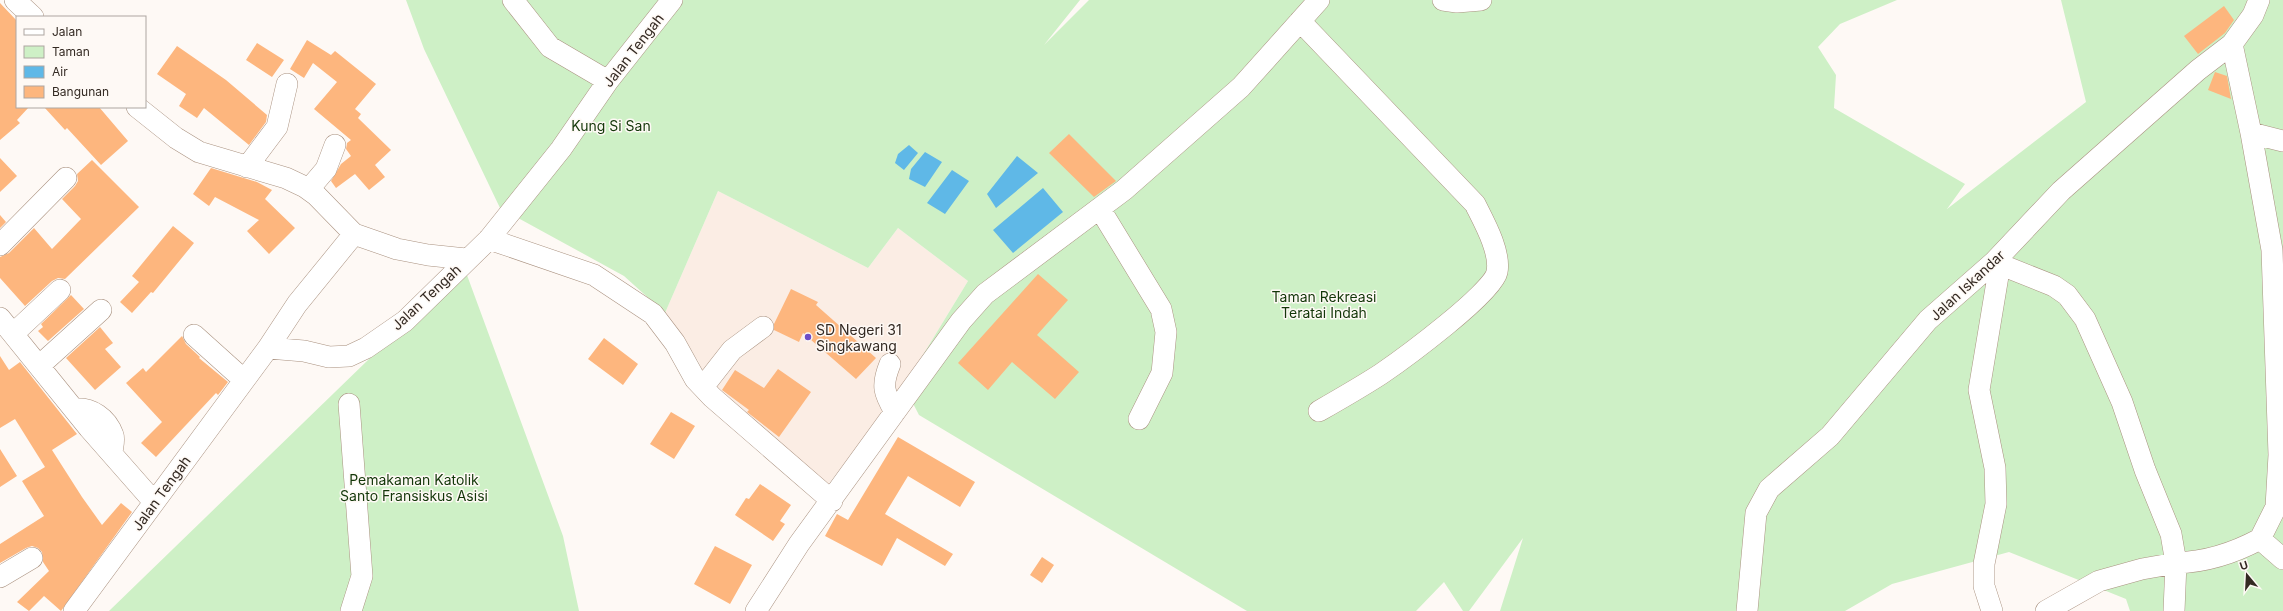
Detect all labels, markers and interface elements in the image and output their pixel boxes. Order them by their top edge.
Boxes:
street label: Jalan Tengah [599,10,667,90]
legend [16,16,146,108]
text: Jalan [52,24,82,39]
text: Taman [52,44,90,59]
text: Air [52,64,68,79]
text: Bangunan [52,84,109,99]
park label: Kung Si San [571,117,651,134]
street label: Jalan Iskandar [1926,246,2008,324]
street label: Jalan Tengah [388,261,464,333]
park label: Taman Rekreasi Teratai Indah [1272,288,1376,321]
place label: SD Negeri 31 Singkawang [816,321,902,354]
marker: SD Negeri 31 Singkawang [803,332,813,342]
street label: Jalan Tengah [128,452,194,534]
park label: Pemakaman Katolik Santo Fransiskus Asisi [340,471,488,504]
north arrow [2227,555,2267,595]
text: U [2238,558,2250,573]

